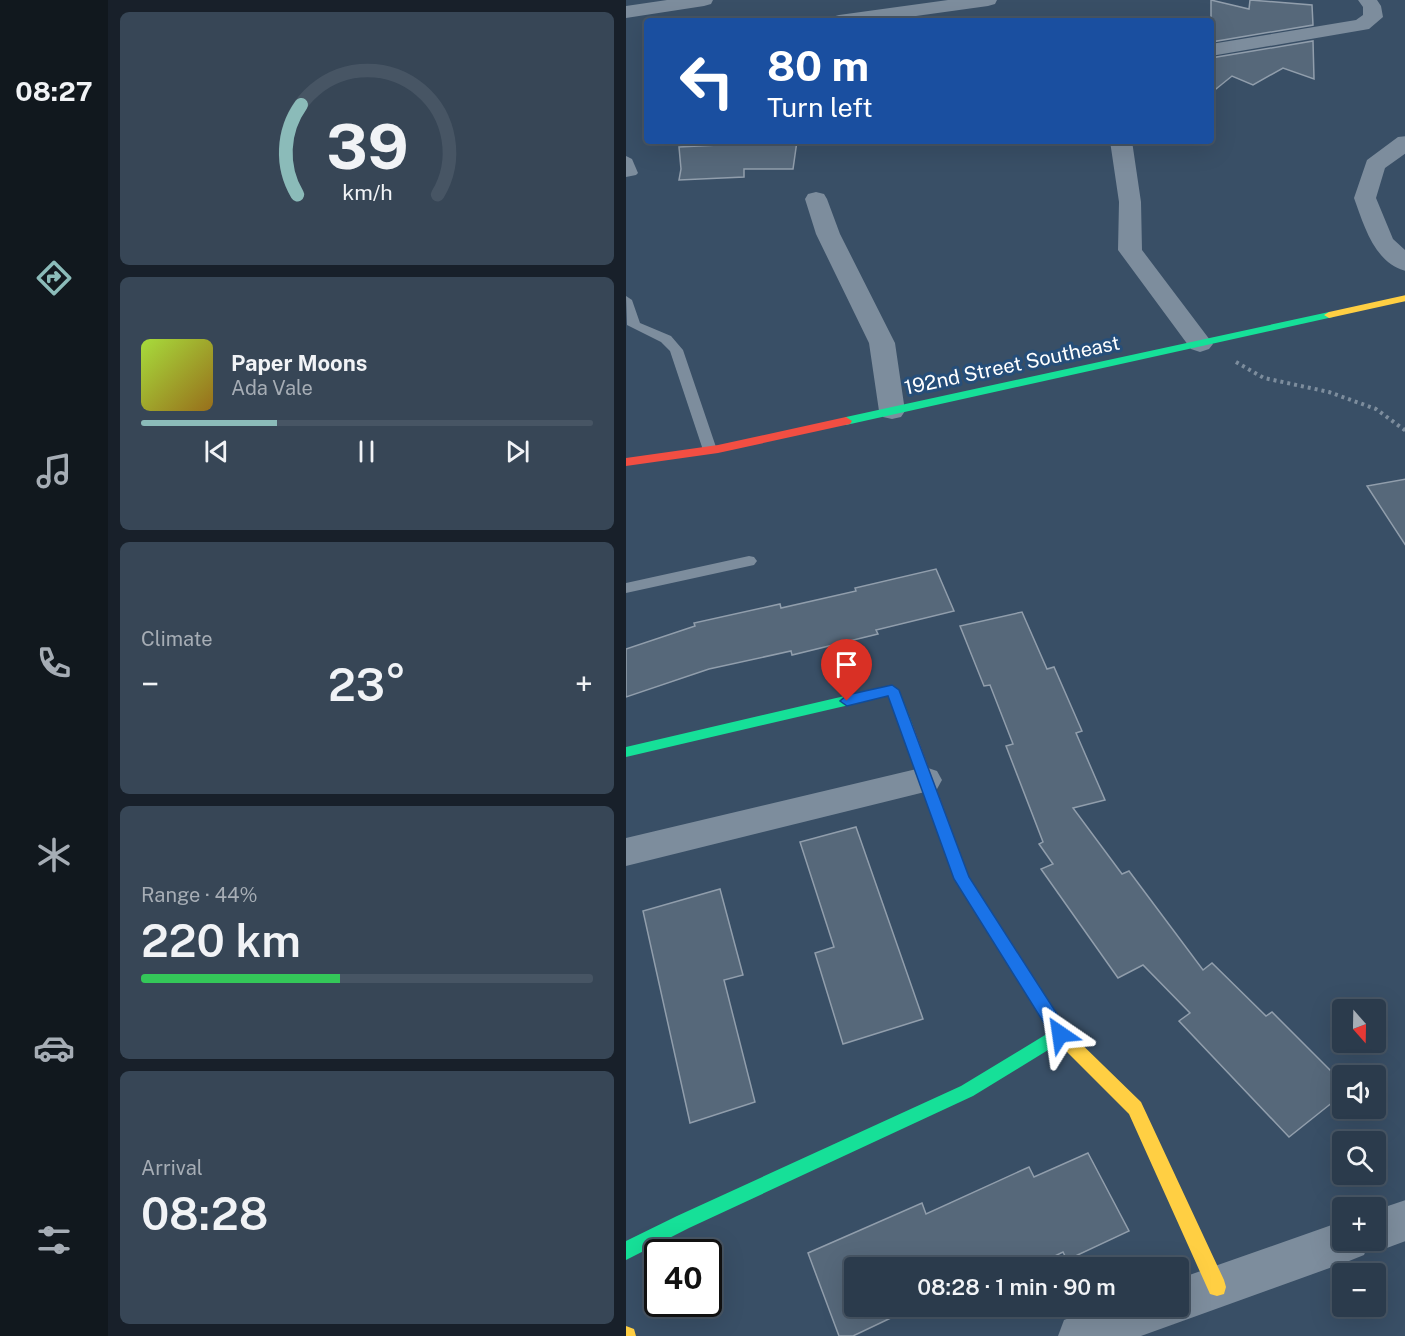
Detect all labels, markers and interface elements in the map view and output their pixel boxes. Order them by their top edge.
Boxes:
text: 80 m [767,41,869,90]
icon: left [668,42,746,120]
text: 08:27 [15,75,93,107]
text: Turn left [767,91,873,123]
text: 39 [326,111,408,184]
text: km/h [342,181,392,206]
icon: directions [33,257,75,299]
street label: 192nd Street Southeast [902,330,1122,400]
text: Paper Moons [231,350,367,376]
text: Ada Vale [231,376,313,400]
icon: previous [200,435,233,468]
icon: pause [350,435,383,468]
icon: next [501,435,534,468]
icon: music [33,450,75,492]
text: Climate [141,627,213,651]
pin [821,639,872,701]
icon: phone [33,642,75,684]
icon: arrive [830,648,863,681]
text: 23° [328,658,406,711]
text: − [141,665,159,703]
text: + [575,665,593,703]
icon: climate [33,834,75,876]
text: Range · 44% [141,883,258,907]
text: 220 km [141,914,301,967]
north arrow [1332,999,1386,1053]
map controls [1332,999,1386,1317]
position arrow [1028,1002,1092,1066]
icon: car [33,1027,75,1069]
button: sound [1332,1065,1386,1119]
button: search [1332,1131,1386,1185]
text: Arrival [141,1156,203,1180]
text: 08:28 [141,1187,268,1240]
button: + [1332,1197,1386,1251]
icon: filters [33,1219,75,1261]
speed limit sign: 40 [644,1239,722,1317]
button: − [1332,1263,1386,1317]
text: 08:28 · 1 min · 90 m [917,1274,1116,1300]

